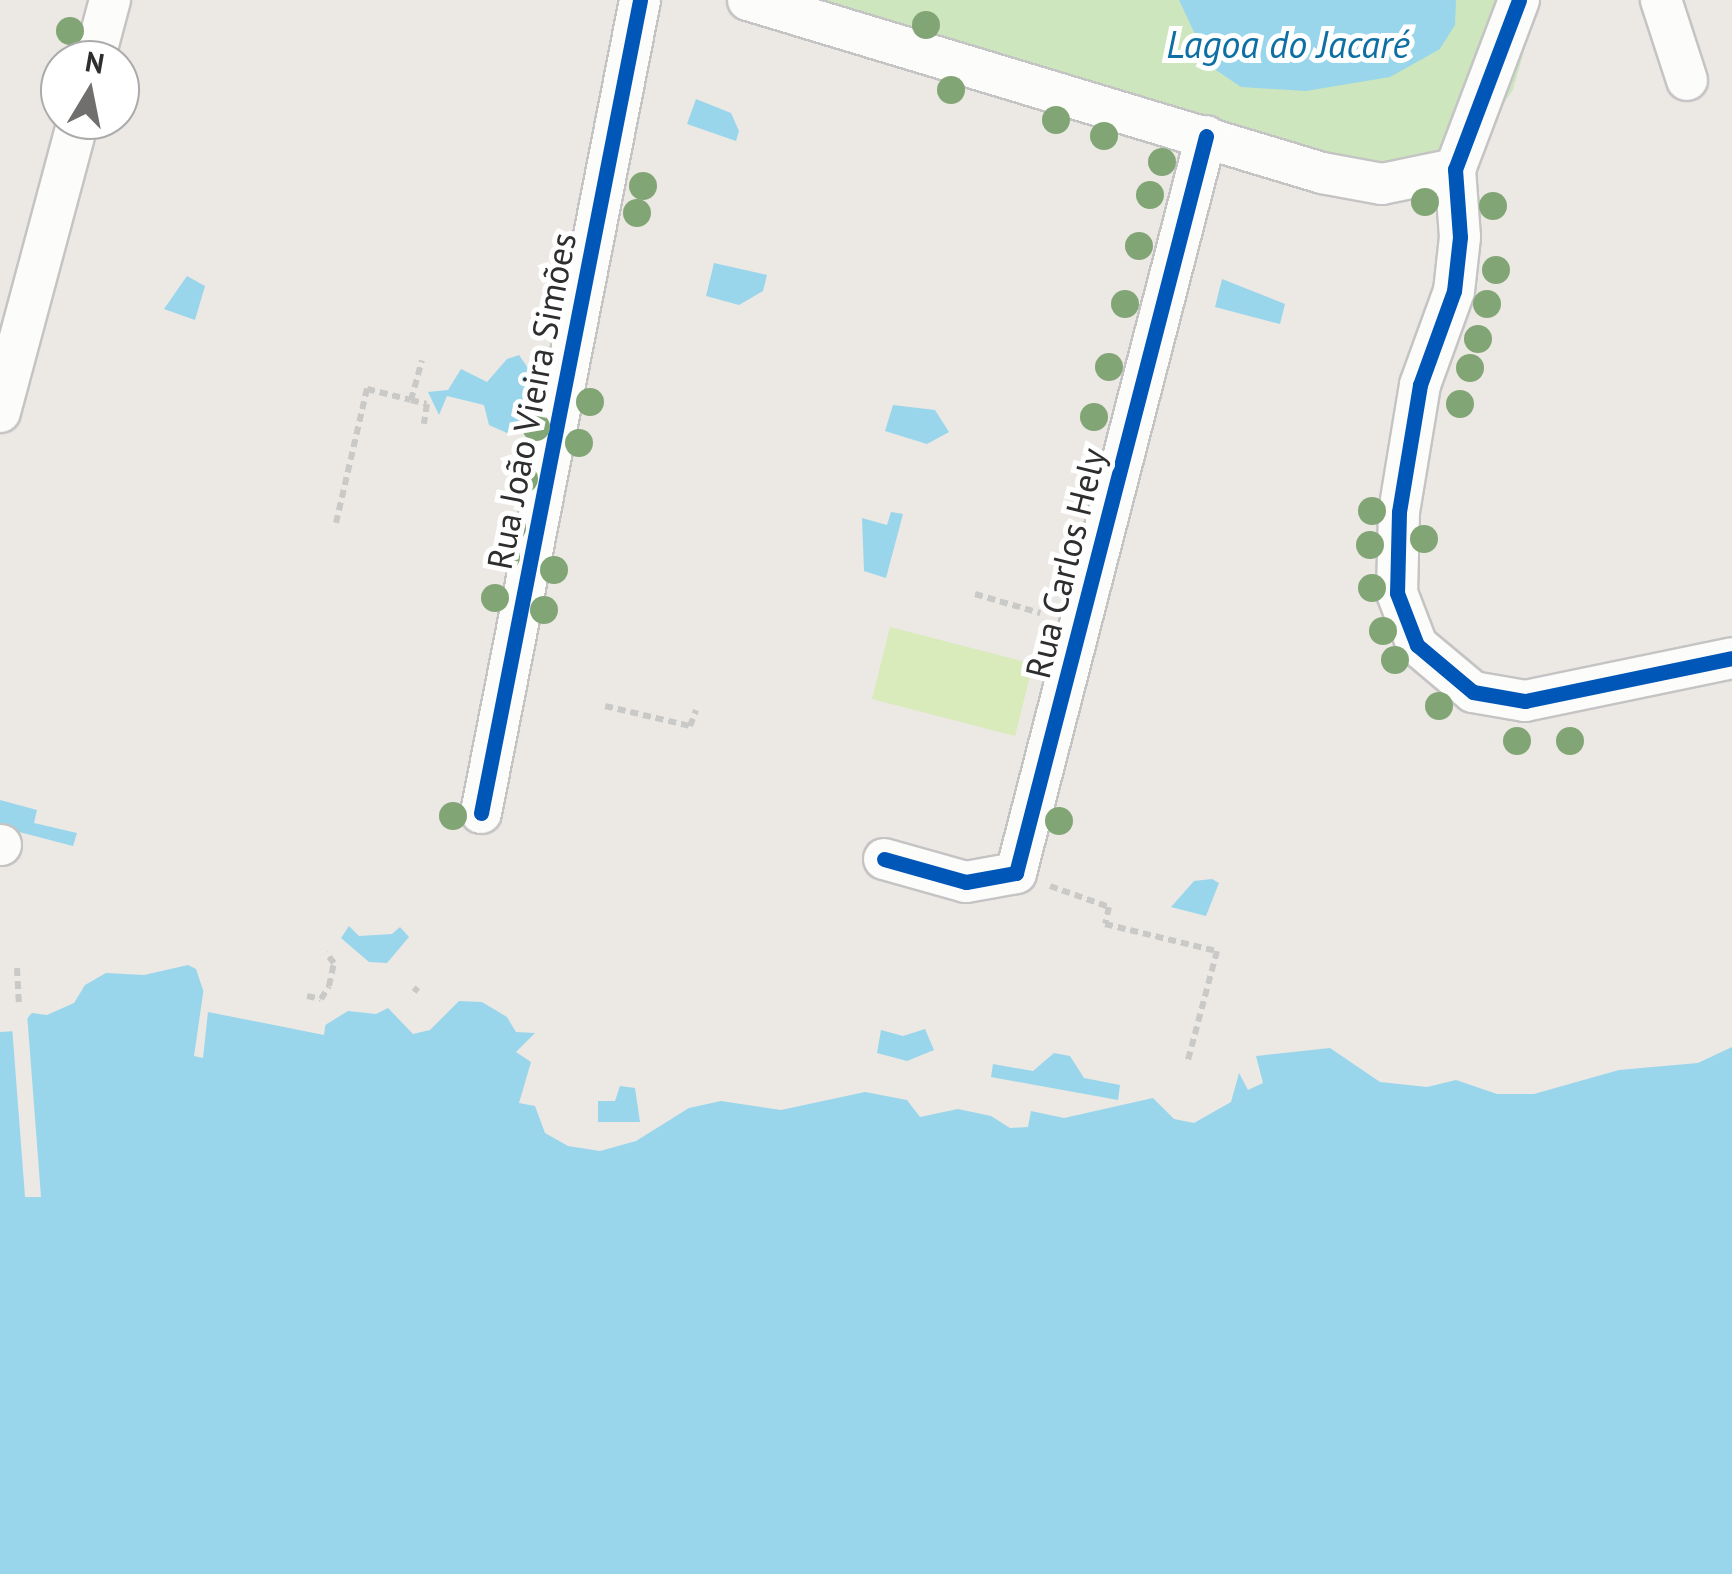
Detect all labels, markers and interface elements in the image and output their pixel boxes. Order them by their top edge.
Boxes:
water label: Lagoa do Jacaré [1166,21,1410,67]
north arrow [40,40,140,140]
text: N [83,42,107,82]
street label: Rua João Vieira Simões [478,229,584,573]
street label: Rua Carlos Hely [1016,444,1114,682]

